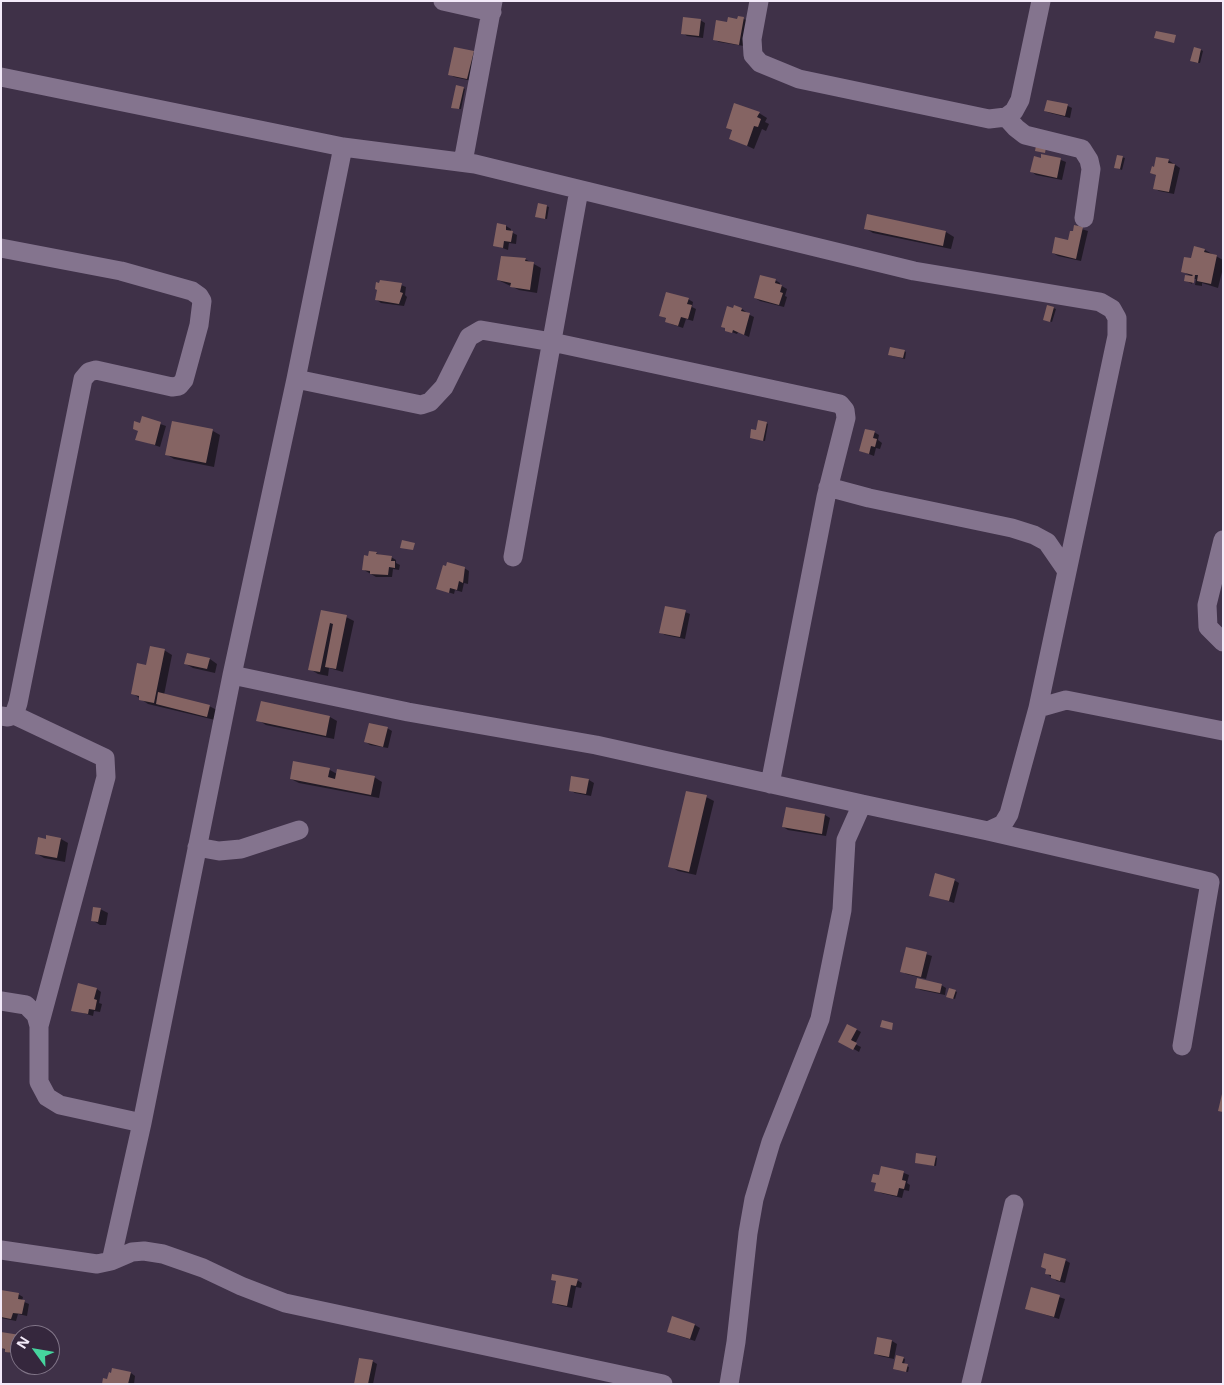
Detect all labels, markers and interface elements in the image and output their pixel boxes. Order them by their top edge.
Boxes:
north arrow [10,1325,60,1375]
text: N [12,1332,34,1352]

